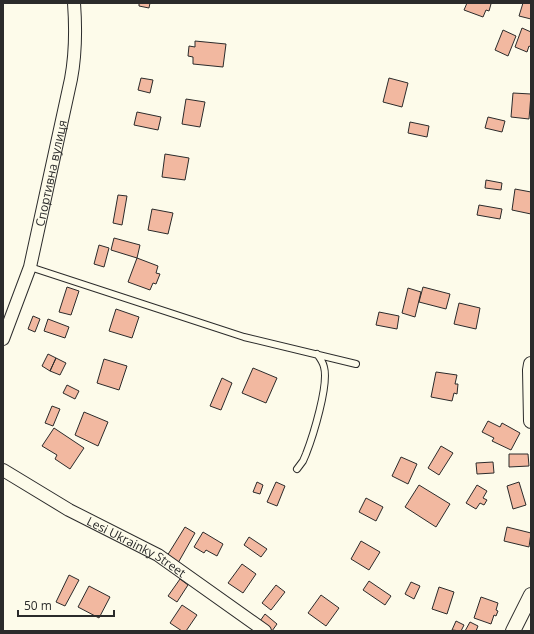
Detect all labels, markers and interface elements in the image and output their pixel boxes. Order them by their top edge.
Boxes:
street label: Спортивна вулиця [31,118,70,228]
street label: Lesi Ukrainky Street [84,512,189,581]
scale bar [18,592,114,618]
text: 50 m [24,597,52,614]

